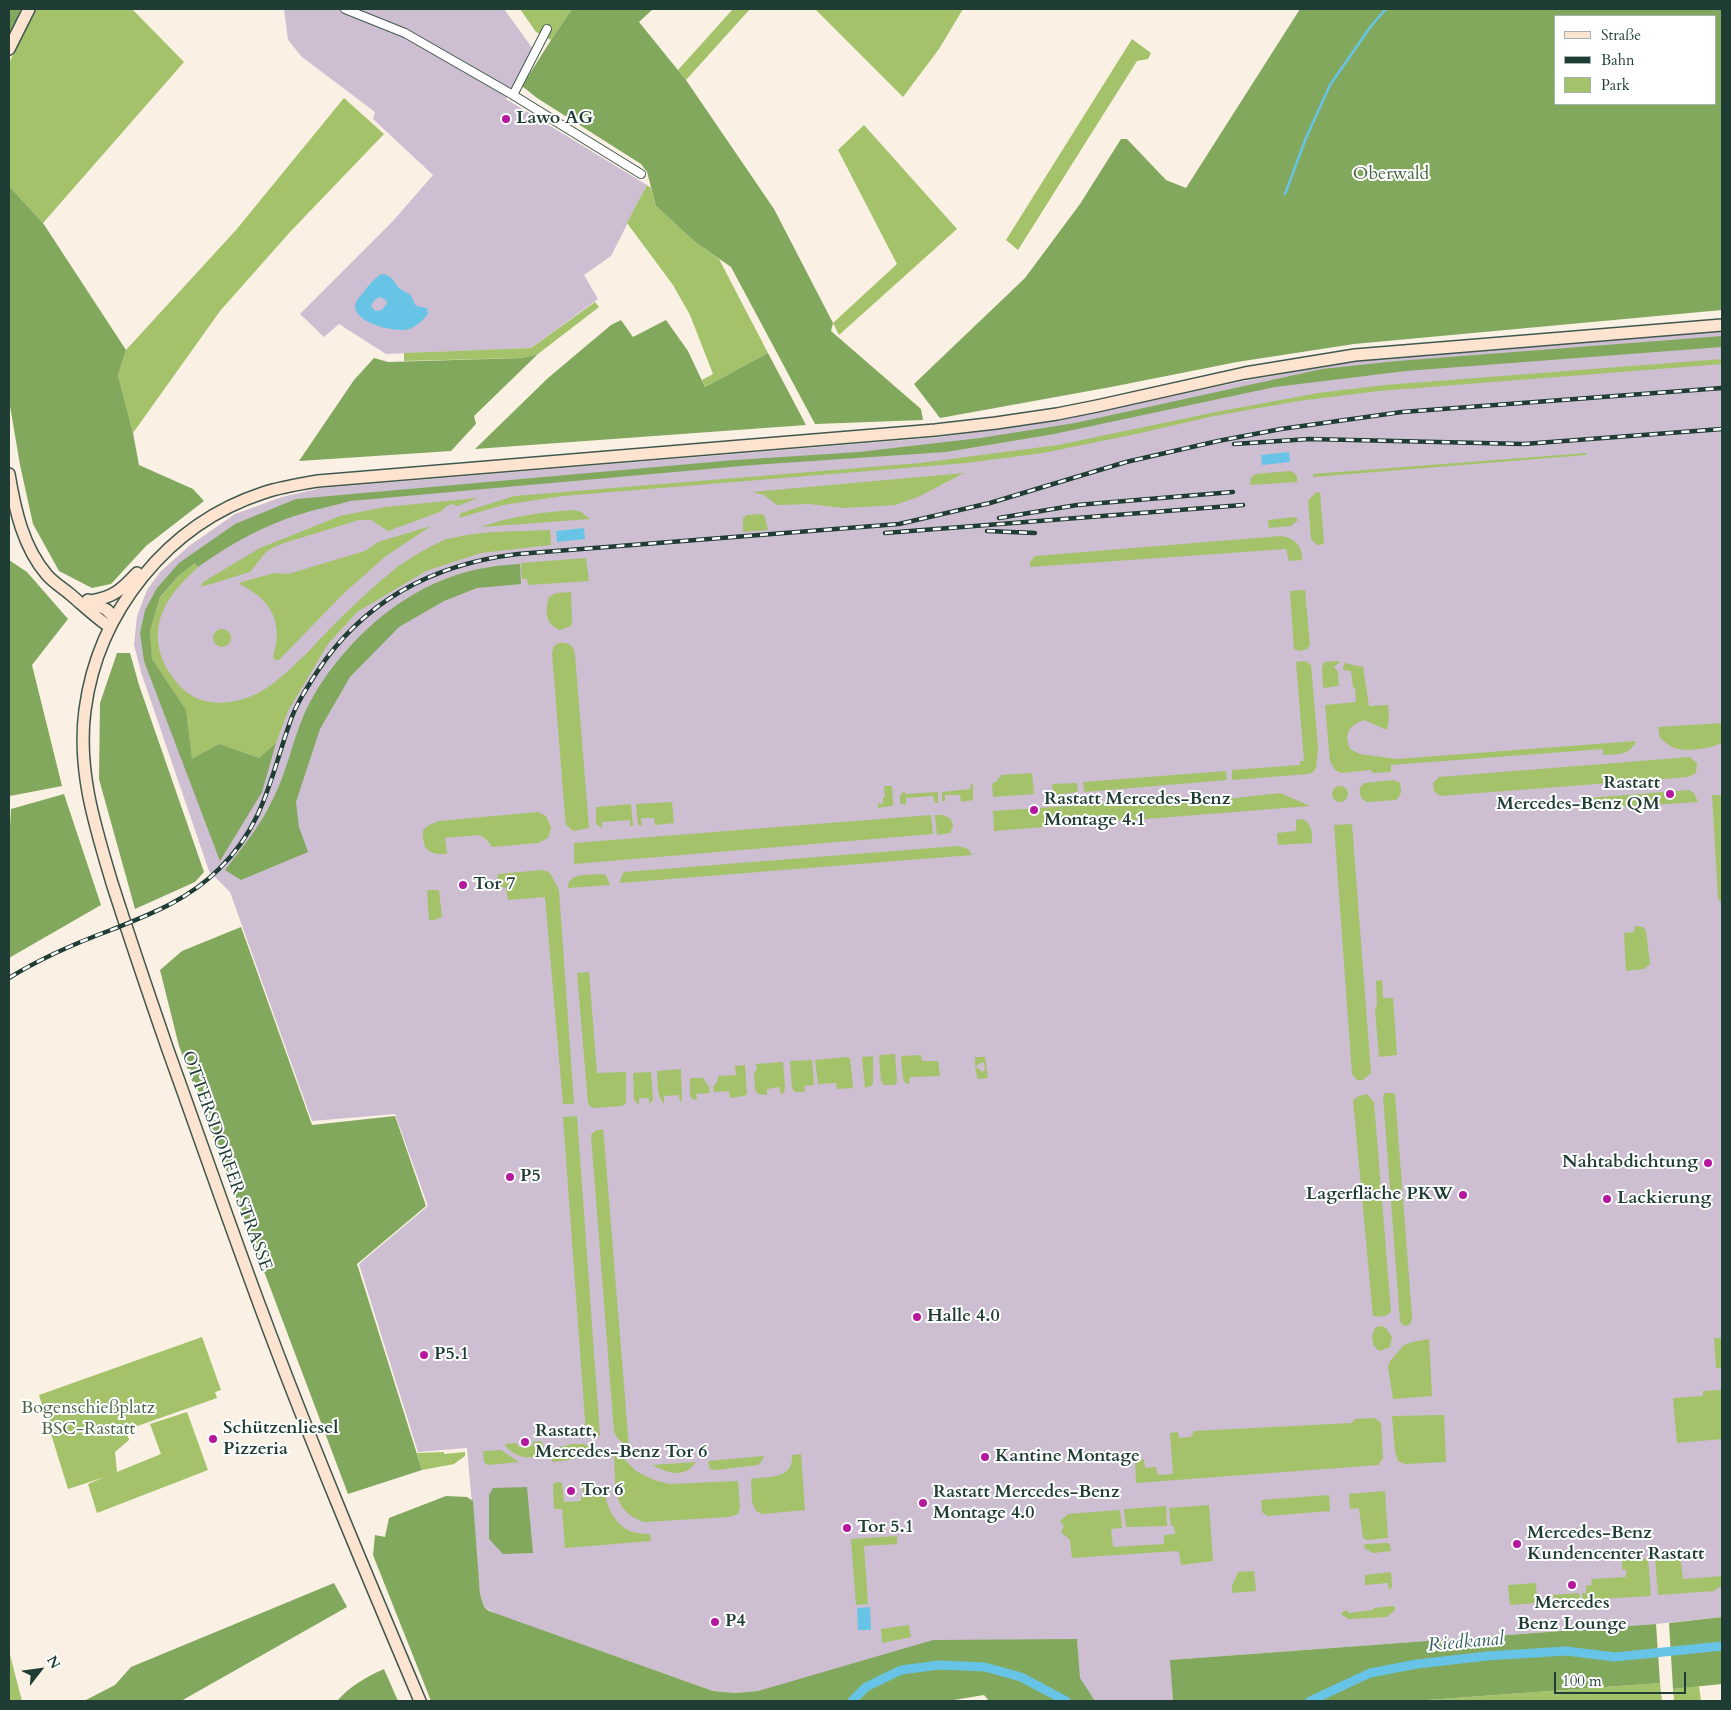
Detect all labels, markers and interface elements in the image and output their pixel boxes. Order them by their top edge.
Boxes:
legend [1554,15,1716,105]
text: Straße [1601,25,1641,45]
text: Bahn [1601,50,1634,70]
text: Park [1601,75,1630,95]
place label: Lawo AG [516,108,593,130]
marker: Lawo AG [500,113,512,125]
park label: Oberwald [1353,164,1429,186]
place label: Rastatt Mercedes-Benz QM [1497,773,1660,816]
marker: Rastatt Mercedes-Benz QM [1664,788,1676,800]
place label: Rastatt Mercedes-Benz Montage 4.1 [1044,789,1231,832]
marker: Rastatt Mercedes-Benz Montage 4.1 [1028,804,1040,816]
place label: Tor 7 [473,874,516,896]
marker: Tor 7 [457,879,469,891]
street label: OTTERSDORFER STRASSE [176,1048,276,1274]
place label: Nahtabdichtung [1562,1152,1698,1174]
marker: Nahtabdichtung [1702,1157,1714,1169]
place label: P5 [520,1166,541,1188]
marker: P5 [504,1171,516,1183]
place label: Lagerfläche PKW [1306,1184,1453,1206]
place label: Lackierung [1617,1188,1711,1210]
marker: Lagerfläche PKW [1457,1189,1469,1201]
marker: Lackierung [1601,1193,1613,1205]
place label: Halle 4.0 [927,1306,1000,1328]
marker: Halle 4.0 [911,1311,923,1323]
place label: P5.1 [434,1344,469,1366]
marker: P5.1 [418,1349,430,1361]
park label: Bogenschießplatz BSC-Rastatt [21,1398,155,1440]
place label: Schützenliesel Pizzeria [223,1418,338,1460]
place label: Rastatt, Mercedes-Benz Tor 6 [535,1421,707,1464]
marker: Schützenliesel Pizzeria [207,1433,219,1445]
marker: Rastatt, Mercedes-Benz Tor 6 [519,1436,531,1448]
place label: Kantine Montage [995,1446,1140,1468]
marker: Kantine Montage [979,1451,991,1463]
place label: Tor 6 [581,1480,624,1502]
place label: Rastatt Mercedes-Benz Montage 4.0 [933,1482,1120,1525]
marker: Tor 6 [565,1485,577,1497]
marker: Rastatt Mercedes-Benz Montage 4.0 [917,1497,929,1509]
place label: Tor 5.1 [857,1517,914,1539]
marker: Tor 5.1 [841,1522,853,1534]
place label: Mercedes-Benz Kundencenter Rastatt [1527,1523,1704,1566]
marker: Mercedes-Benz Kundencenter Rastatt [1511,1538,1523,1550]
marker: Mercedes Benz Lounge [1566,1579,1578,1591]
place label: Mercedes Benz Lounge [1517,1593,1627,1636]
place label: P4 [725,1611,746,1633]
marker: P4 [709,1616,721,1628]
water label: Riedkanal [1427,1628,1505,1658]
north arrow [15,1645,65,1695]
text: N [42,1652,65,1672]
scale bar [1556,1662,1688,1694]
text: 100 m [1562,1671,1602,1691]

